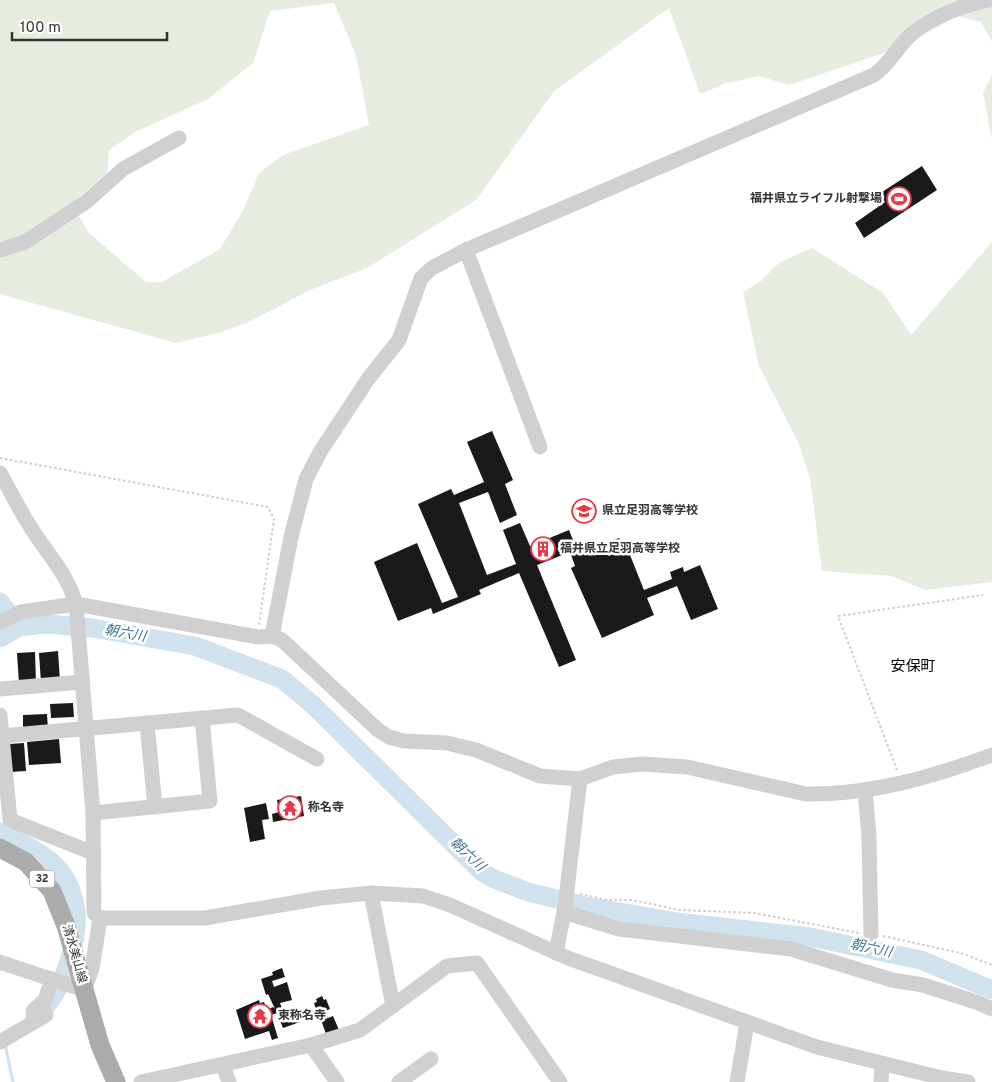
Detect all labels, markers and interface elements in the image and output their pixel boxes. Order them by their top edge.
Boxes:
scale bar [12,10,168,42]
text: 100 m [20,19,61,38]
sports icon: 福井県立ライフル射撃場 [886,186,912,212]
place label: 福井県立ライフル射撃場 [750,191,882,207]
school or university icon: 県立足羽高等学校 [571,498,597,524]
place label: 県立足羽高等学校 [602,503,698,519]
building icon: 福井県立足羽高等学校 [530,536,556,562]
place label: 福井県立足羽高等学校 [560,541,680,557]
water label: 朝六川 [103,622,149,646]
district label: 安保町 [890,658,936,677]
temple icon: 称名寺 [277,795,303,821]
place label: 称名寺 [308,800,344,816]
water label: 朝六川 [446,834,490,877]
road number: 32 [30,871,54,888]
street label: 清水美山線 [58,923,90,985]
water label: 朝六川 [849,936,895,962]
temple icon: 東称名寺 [247,1003,273,1029]
place label: 東称名寺 [278,1008,326,1024]

